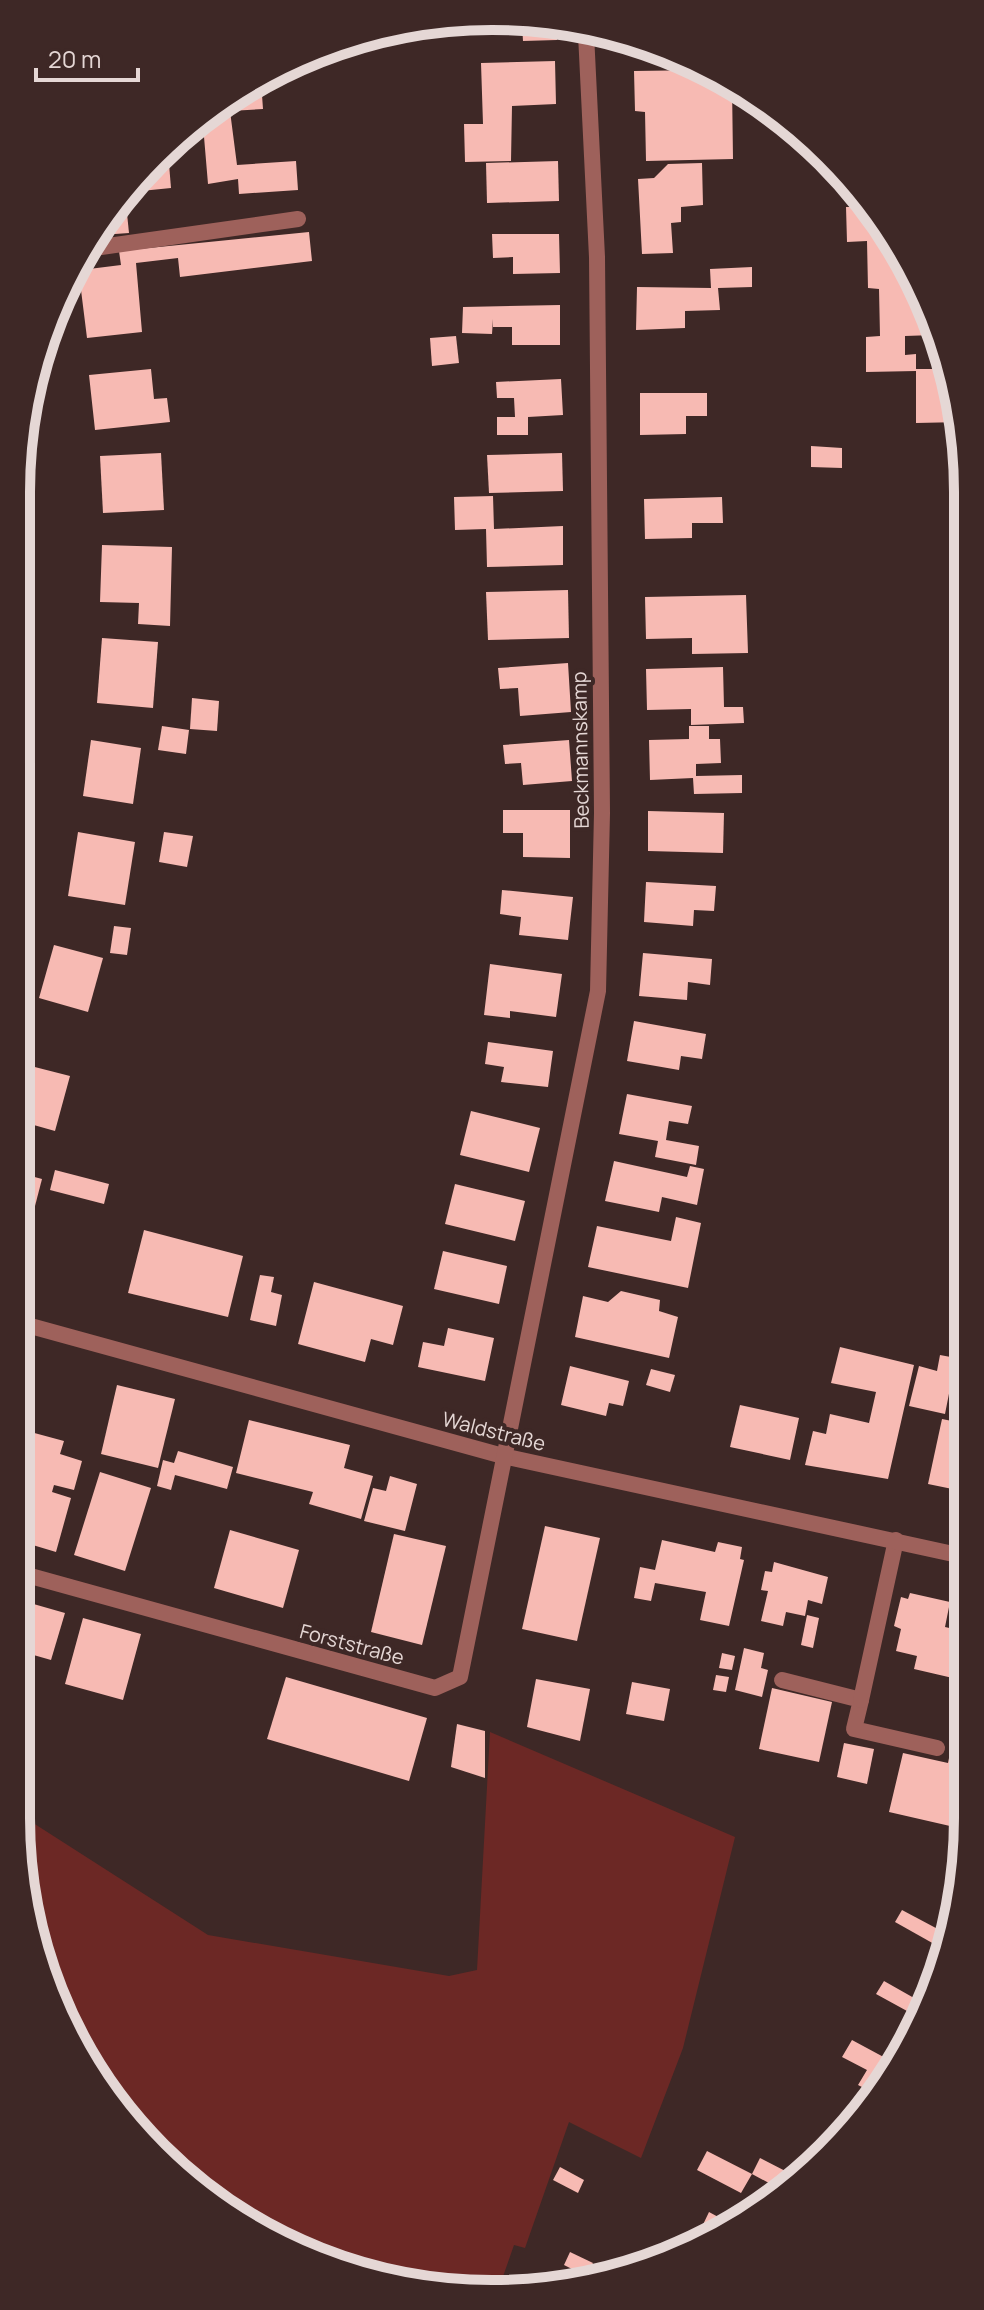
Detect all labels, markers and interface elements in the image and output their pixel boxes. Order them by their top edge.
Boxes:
scale bar [36,32,138,82]
text: 20 m [48,42,101,75]
street label: Beckmannskamp [565,671,595,829]
street label: Waldstraße [440,1405,548,1457]
street label: Forststraße [297,1617,407,1671]

